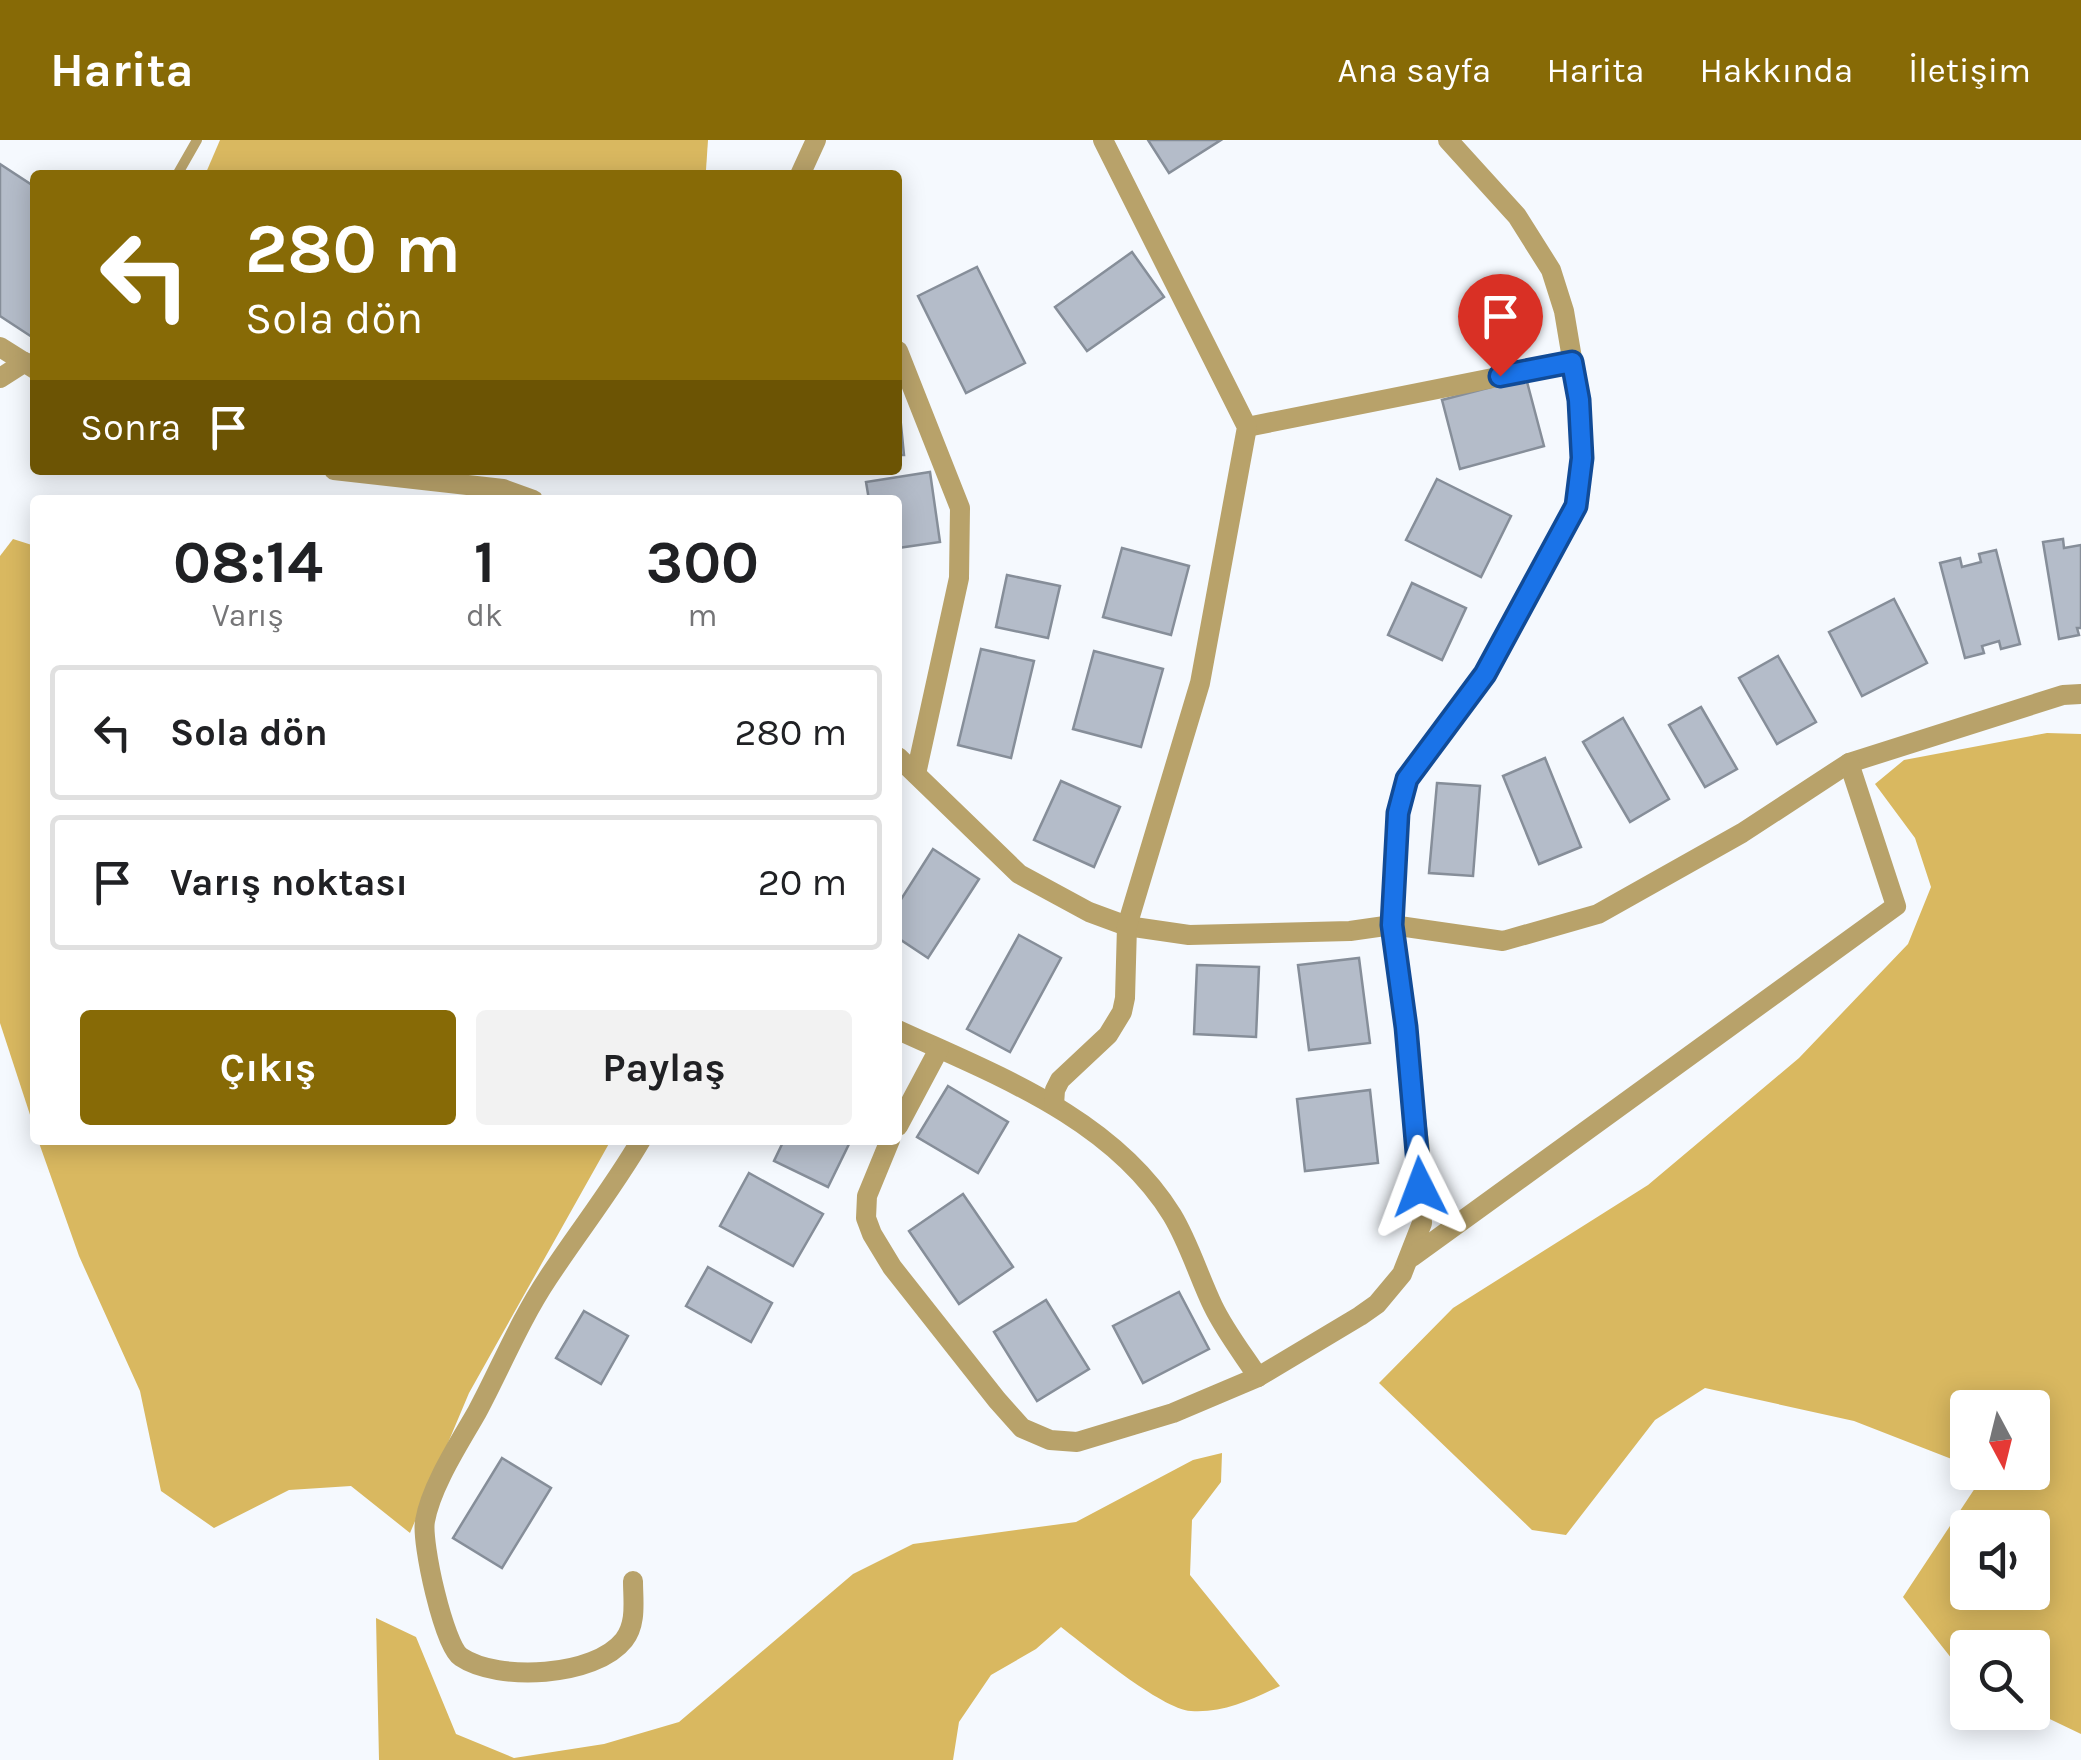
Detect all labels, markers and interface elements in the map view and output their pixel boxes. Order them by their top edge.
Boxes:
text: Harita [50,42,194,98]
text: Ana sayfa [1337,50,1491,91]
text: Harita [1546,50,1645,91]
text: Hakkında [1700,50,1853,91]
text: İletişim [1908,50,2031,91]
text: 280 m [245,208,461,290]
icon: left [80,210,210,340]
pin [1458,274,1543,377]
icon: arrive [1473,289,1528,344]
text: Sola dön [245,292,423,344]
icon: arrive [201,400,256,455]
text: Sonra [80,405,181,450]
text: 08:14 [173,527,323,597]
text: 1 [474,527,495,597]
text: 300 [646,527,759,597]
text: Varış [212,597,284,634]
text: dk [466,597,503,634]
text: m [687,597,717,634]
icon: left [85,705,140,760]
text: Sola dön [170,710,328,755]
text: 280 m [735,710,847,755]
icon: arrive [85,855,140,910]
text: Varış noktası [170,860,408,905]
text: 20 m [758,860,847,905]
button: Çıkış [80,1010,456,1125]
button: Paylaş [476,1010,852,1125]
position arrow [1368,1135,1472,1239]
north arrow [1950,1390,2050,1490]
map controls [1950,1390,2050,1730]
button: sound [1950,1510,2050,1610]
button: search [1950,1630,2050,1730]

